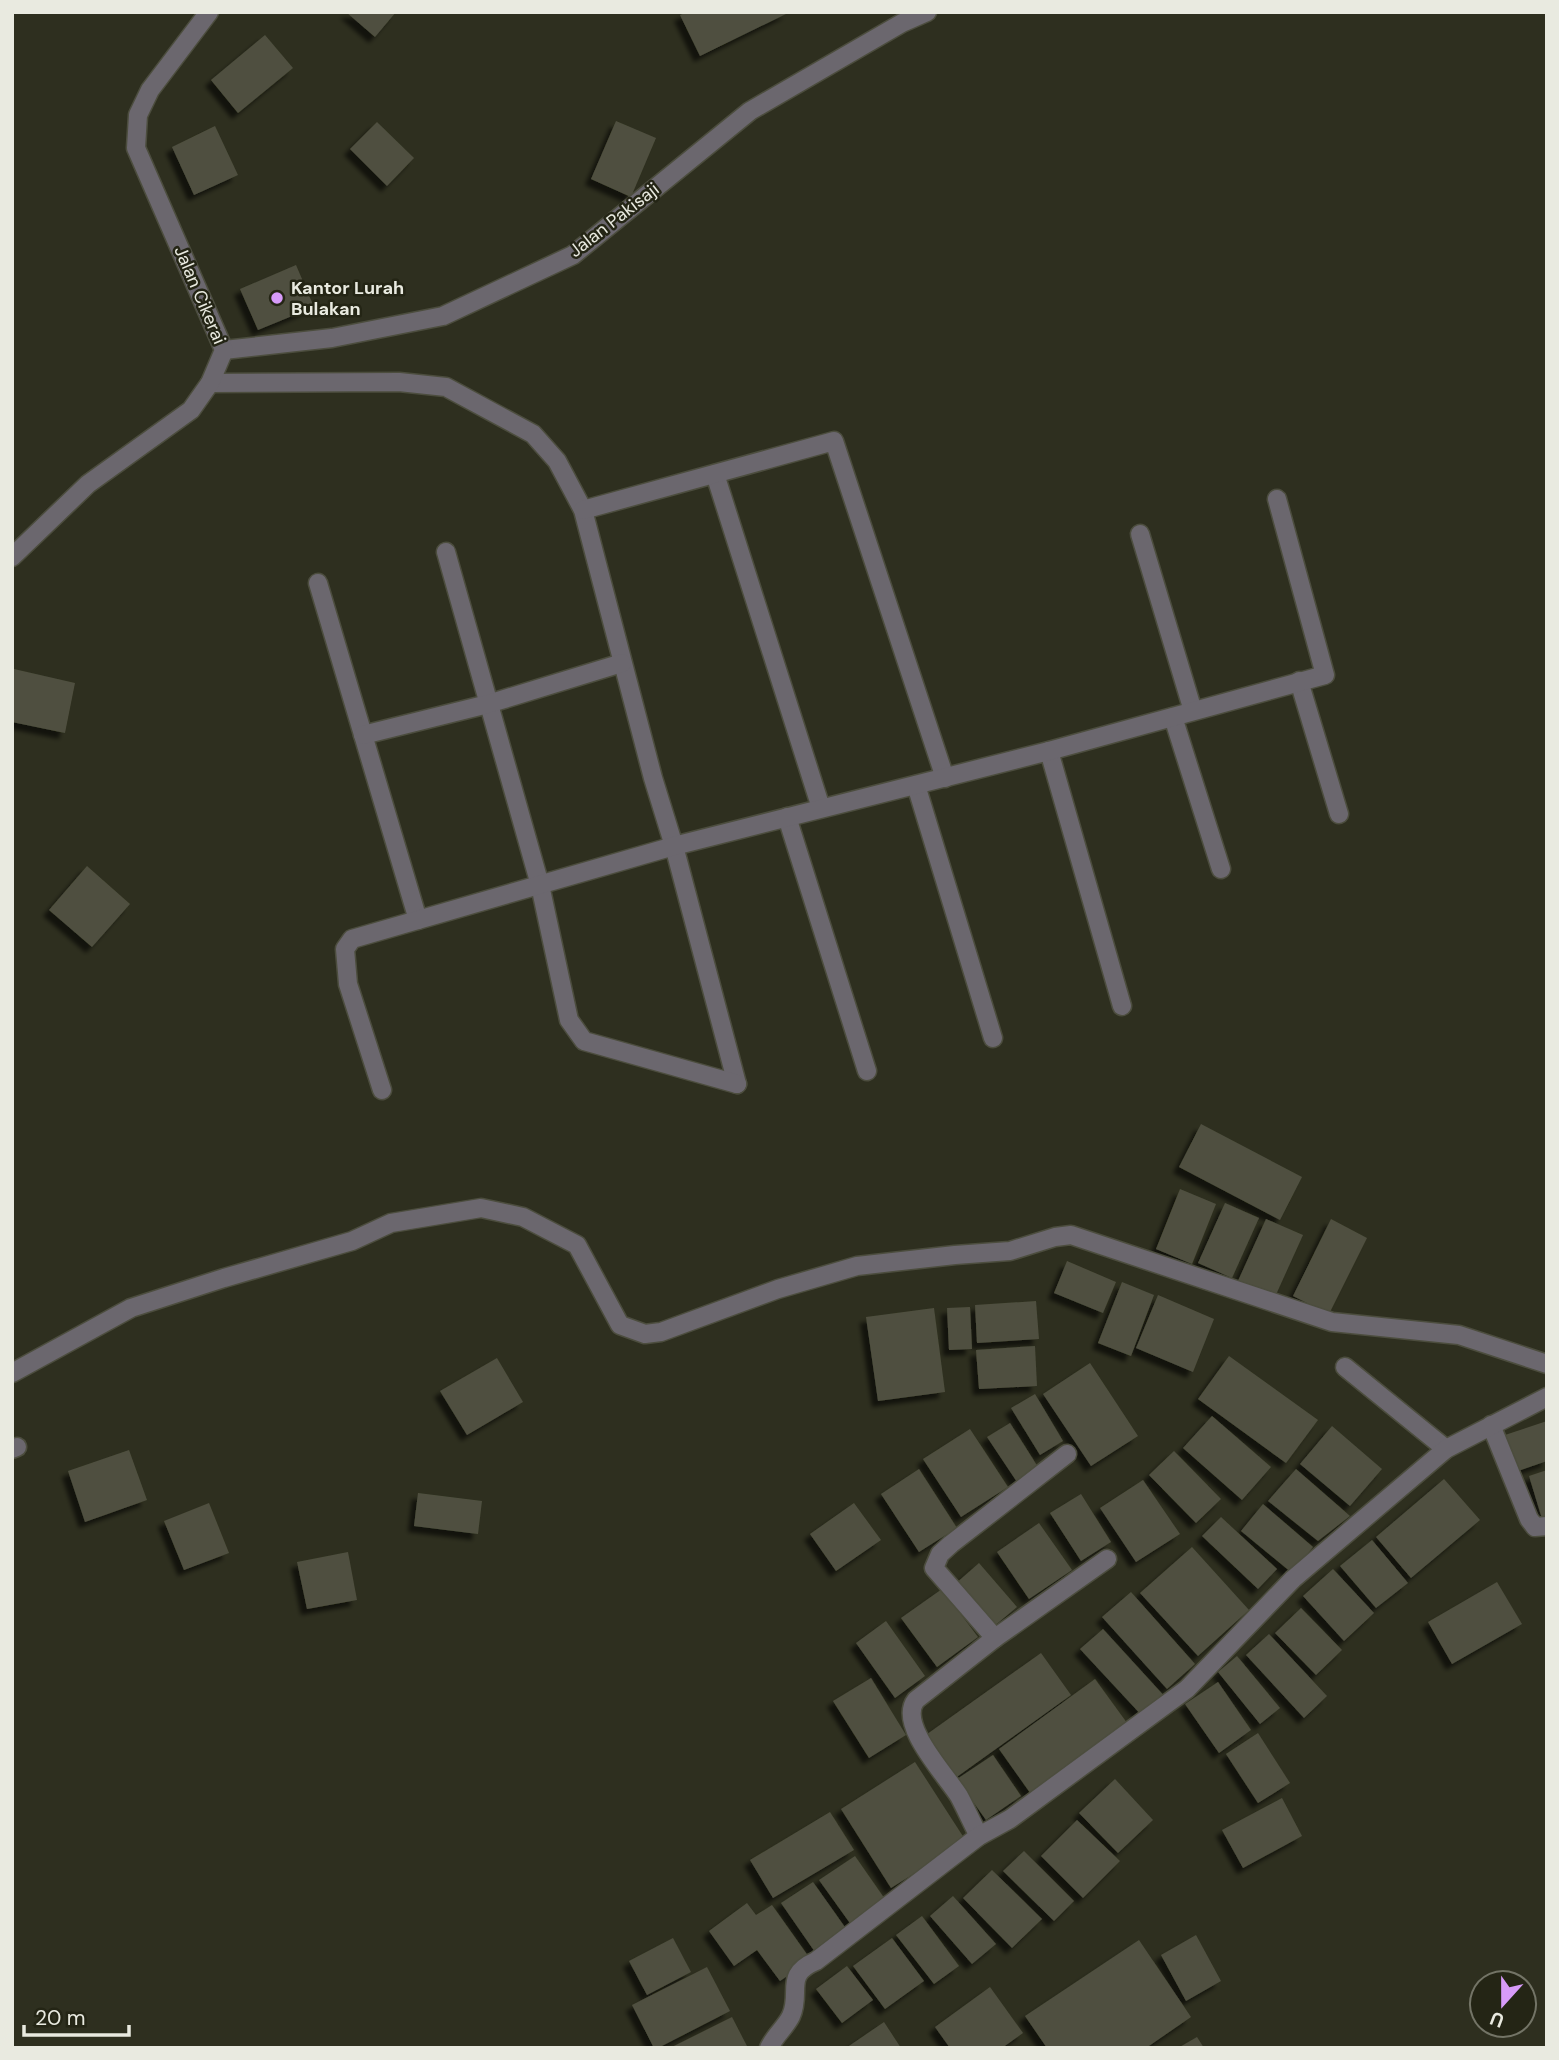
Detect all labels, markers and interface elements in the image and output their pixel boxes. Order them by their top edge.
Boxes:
street label: Jalan Pakisaji [564,177,664,263]
street label: Jalan Cikerai [169,242,231,348]
place label: Kantor Lurah Bulakan [291,276,404,321]
marker: Kantor Lurah Bulakan [269,290,285,306]
north arrow [1468,1969,1538,2039]
scale bar [24,1994,130,2038]
text: 20 m [35,2004,86,2032]
text: U [1487,2005,1508,2033]

